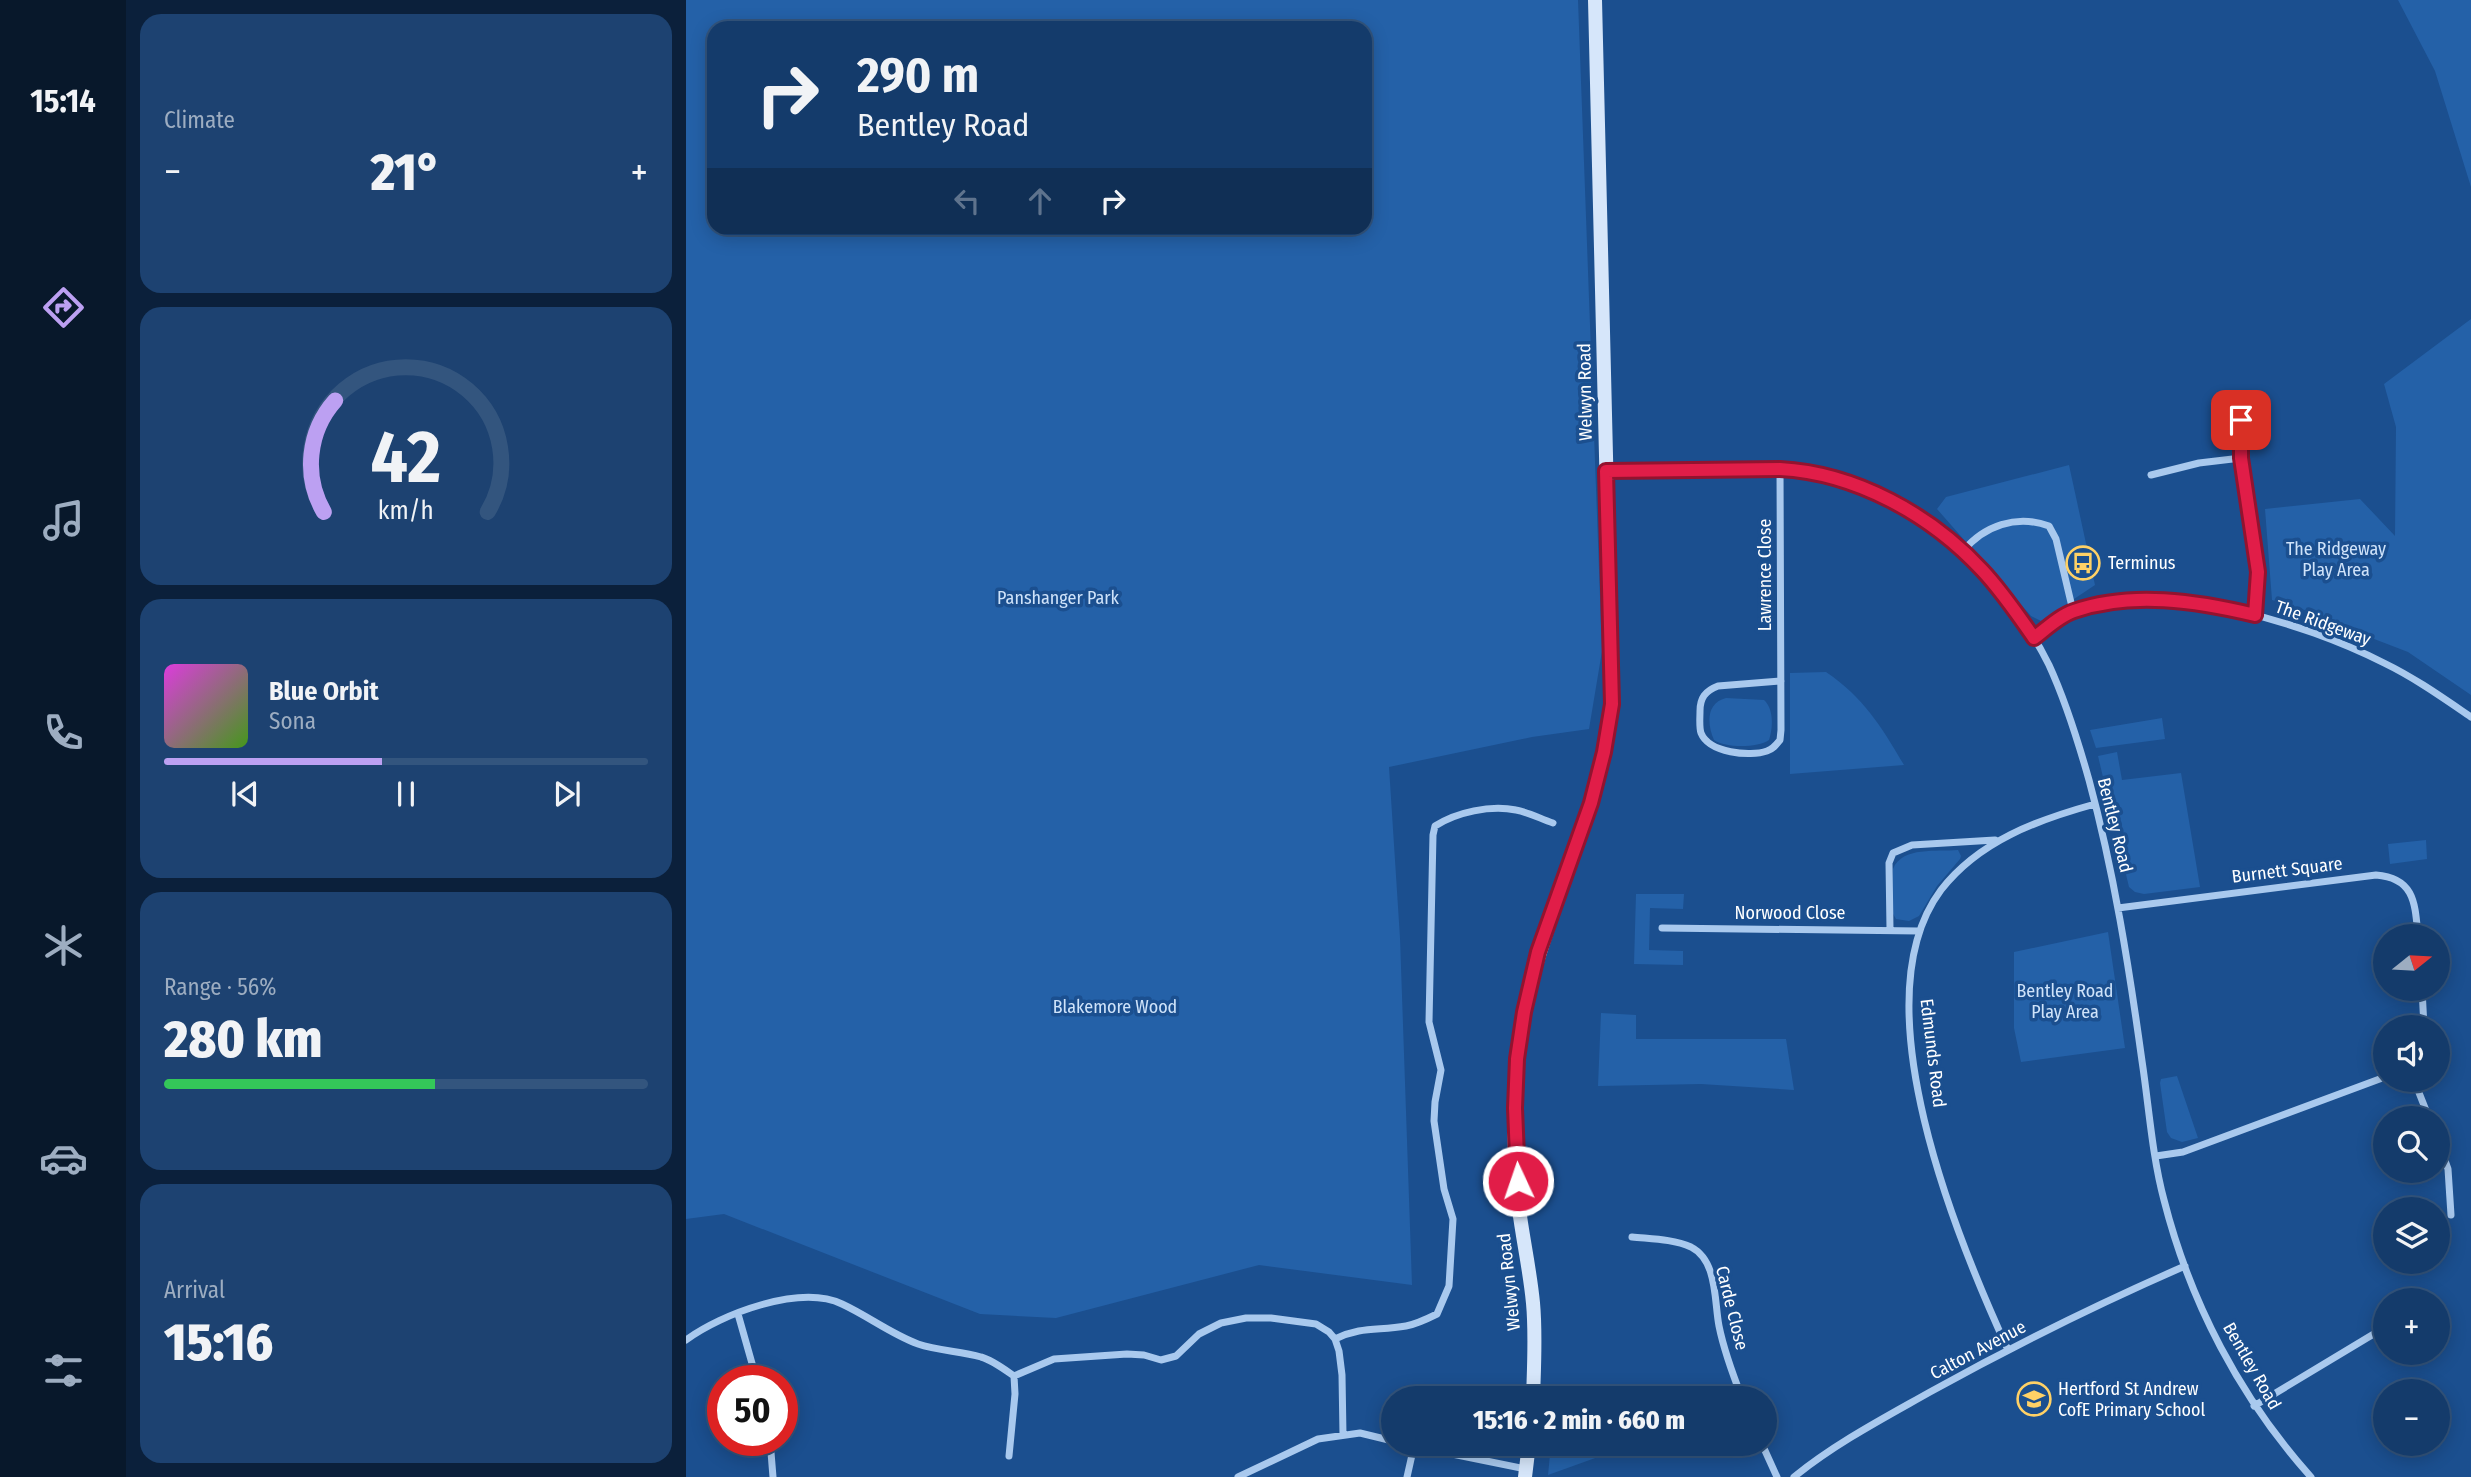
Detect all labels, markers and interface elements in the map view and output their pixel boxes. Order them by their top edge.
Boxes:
text: 290 m [857,46,979,105]
icon: right [742,49,833,140]
text: 15:14 [30,82,96,120]
text: Climate [164,106,235,134]
text: Bentley Road [857,106,1029,144]
text: 21° [371,141,441,204]
text: − [164,149,181,195]
text: + [631,149,648,195]
icon: left [948,182,986,220]
icon: ahead [1021,182,1059,220]
icon: right [1094,182,1132,220]
icon: directions [39,283,88,332]
street label: Welwyn Road [1573,343,1597,441]
pin [2211,390,2271,450]
icon: arrive [2222,401,2260,439]
text: 42 [371,414,441,501]
icon: music [39,496,88,545]
text: km/h [378,496,434,526]
street label: Lawrence Close [1754,519,1776,631]
park label: The Ridgeway Play Area [2286,538,2386,581]
bus stop icon: Terminus [2064,544,2102,582]
place label: Terminus [2108,552,2176,574]
park label: Panshanger Park [997,587,1120,609]
street label: The Ridgeway [2272,596,2374,650]
text: Blue Orbit [269,676,379,707]
text: Sona [269,707,316,735]
icon: phone [39,708,88,757]
icon: previous [226,775,264,813]
icon: pause [387,775,425,813]
icon: next [548,775,586,813]
street label: Bentley Road [2093,775,2137,875]
street label: Burnett Square [2230,852,2344,888]
street label: Norwood Close [1735,902,1846,924]
icon: climate [39,921,88,970]
north arrow [2373,924,2450,1001]
map controls [2373,924,2450,1456]
text: Range · 56% [164,973,276,1001]
park label: Bentley Road Play Area [2017,980,2113,1023]
park label: Blakemore Wood [1053,996,1177,1018]
street label: Edmunds Road [1915,997,1951,1109]
text: 280 km [164,1008,322,1071]
button: sound [2373,1015,2450,1092]
button: search [2373,1106,2450,1183]
icon: car [39,1134,88,1183]
position arrow [1481,1144,1555,1218]
button: layers [2373,1197,2450,1274]
street label: Welwyn Road [1493,1232,1525,1332]
street label: Carde Close [1711,1264,1753,1352]
text: Arrival [164,1276,225,1304]
button: + [2373,1288,2450,1365]
text: 15:16 [164,1311,273,1374]
street label: Calton Avenue [1926,1316,2030,1384]
street label: Bentley Road [2218,1319,2286,1413]
icon: filters [39,1346,88,1395]
speed limit sign: 50 [707,1365,798,1456]
place label: Hertford St Andrew CofE Primary School [2058,1378,2206,1421]
button: − [2373,1379,2450,1456]
school or university icon: Hertford St Andrew CofE Primary School [2015,1380,2053,1418]
text: 15:16 · 2 min · 660 m [1473,1405,1685,1436]

